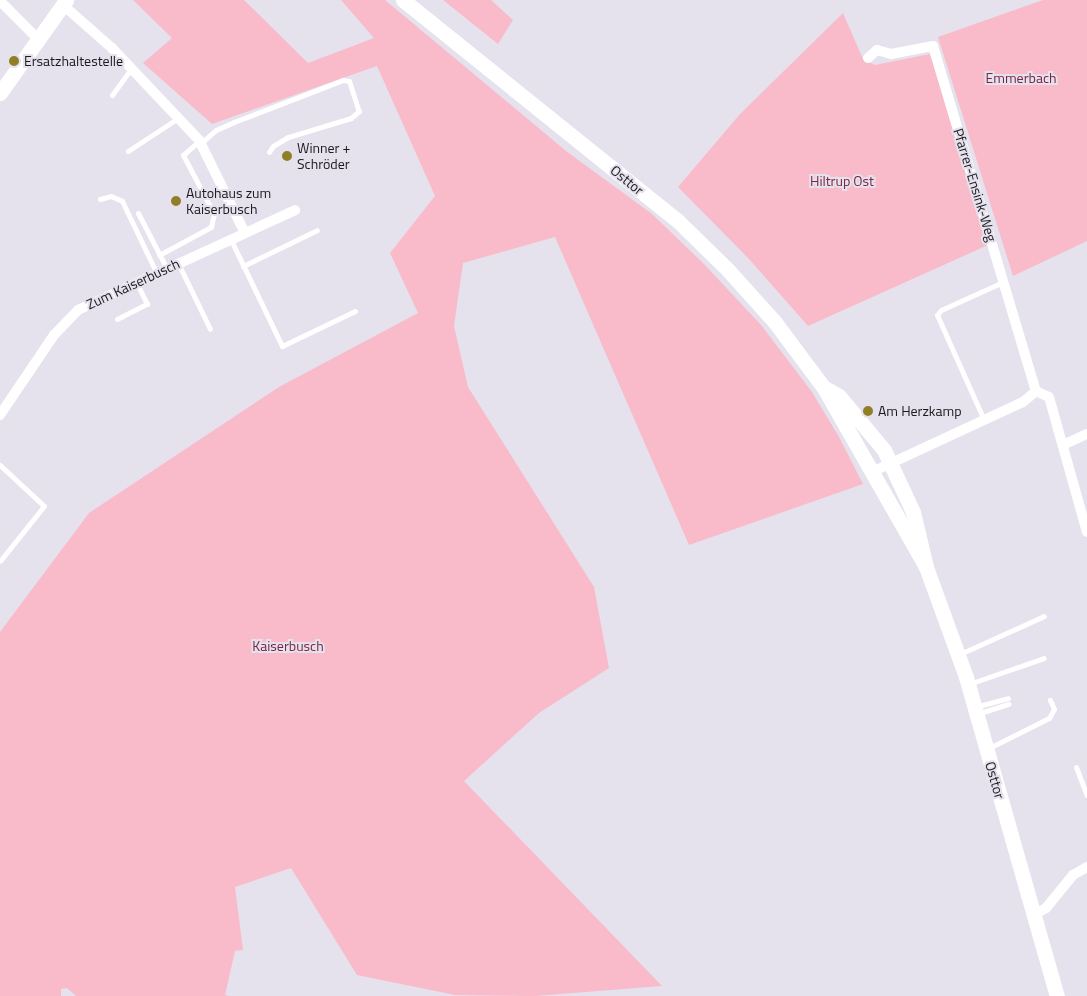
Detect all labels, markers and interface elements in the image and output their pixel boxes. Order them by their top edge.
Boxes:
place label: Ersatzhaltestelle [24,53,123,69]
marker: Ersatzhaltestelle [8,55,20,67]
park label: Emmerbach [985,70,1057,86]
street label: Pfarrer-Ensink-Weg [950,126,1000,244]
place label: Winner + Schröder [297,140,350,172]
marker: Winner + Schröder [281,150,293,162]
street label: Osttor [607,162,647,198]
park label: Hiltrup Ost [810,173,874,189]
place label: Autohaus zum Kaiserbusch [186,185,271,218]
marker: Autohaus zum Kaiserbusch [170,195,182,207]
street label: Zum Kaiserbusch [84,255,182,313]
place label: Am Herzkamp [878,403,962,419]
marker: Am Herzkamp [862,405,874,417]
park label: Kaiserbusch [252,638,324,654]
street label: Osttor [982,760,1008,800]

